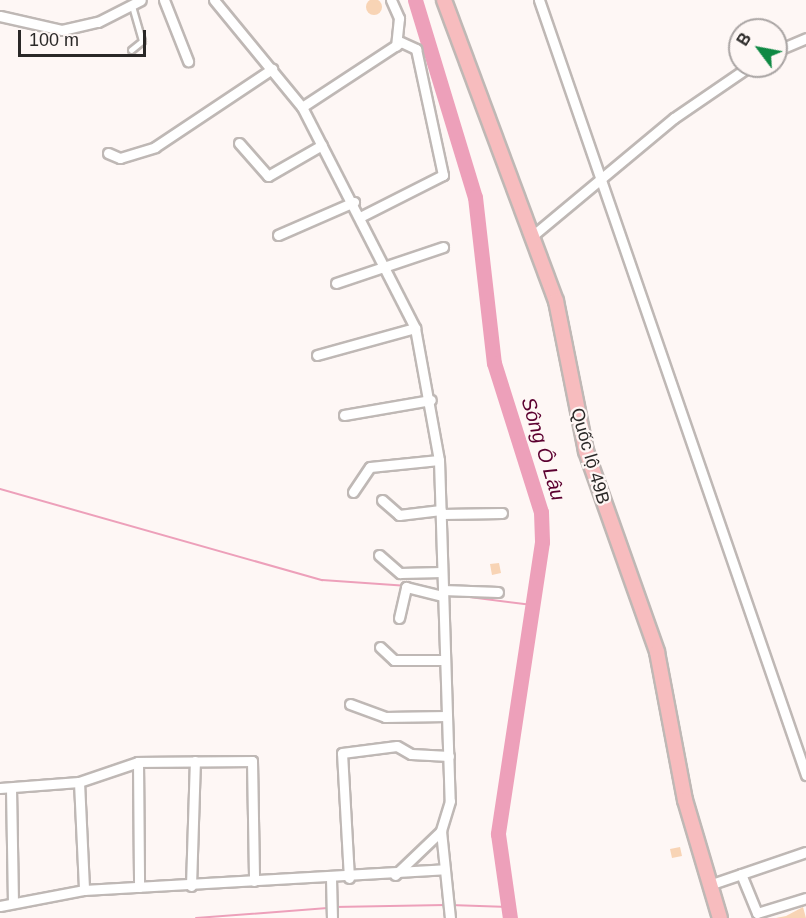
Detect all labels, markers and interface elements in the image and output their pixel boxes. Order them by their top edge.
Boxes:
scale bar [21,18,148,56]
north arrow [728,18,788,78]
text: 100 m [29,30,79,50]
text: B [734,30,754,49]
water label: Sông Ô Lâu [516,394,570,504]
street label: Quốc lộ 49B [566,405,614,507]

